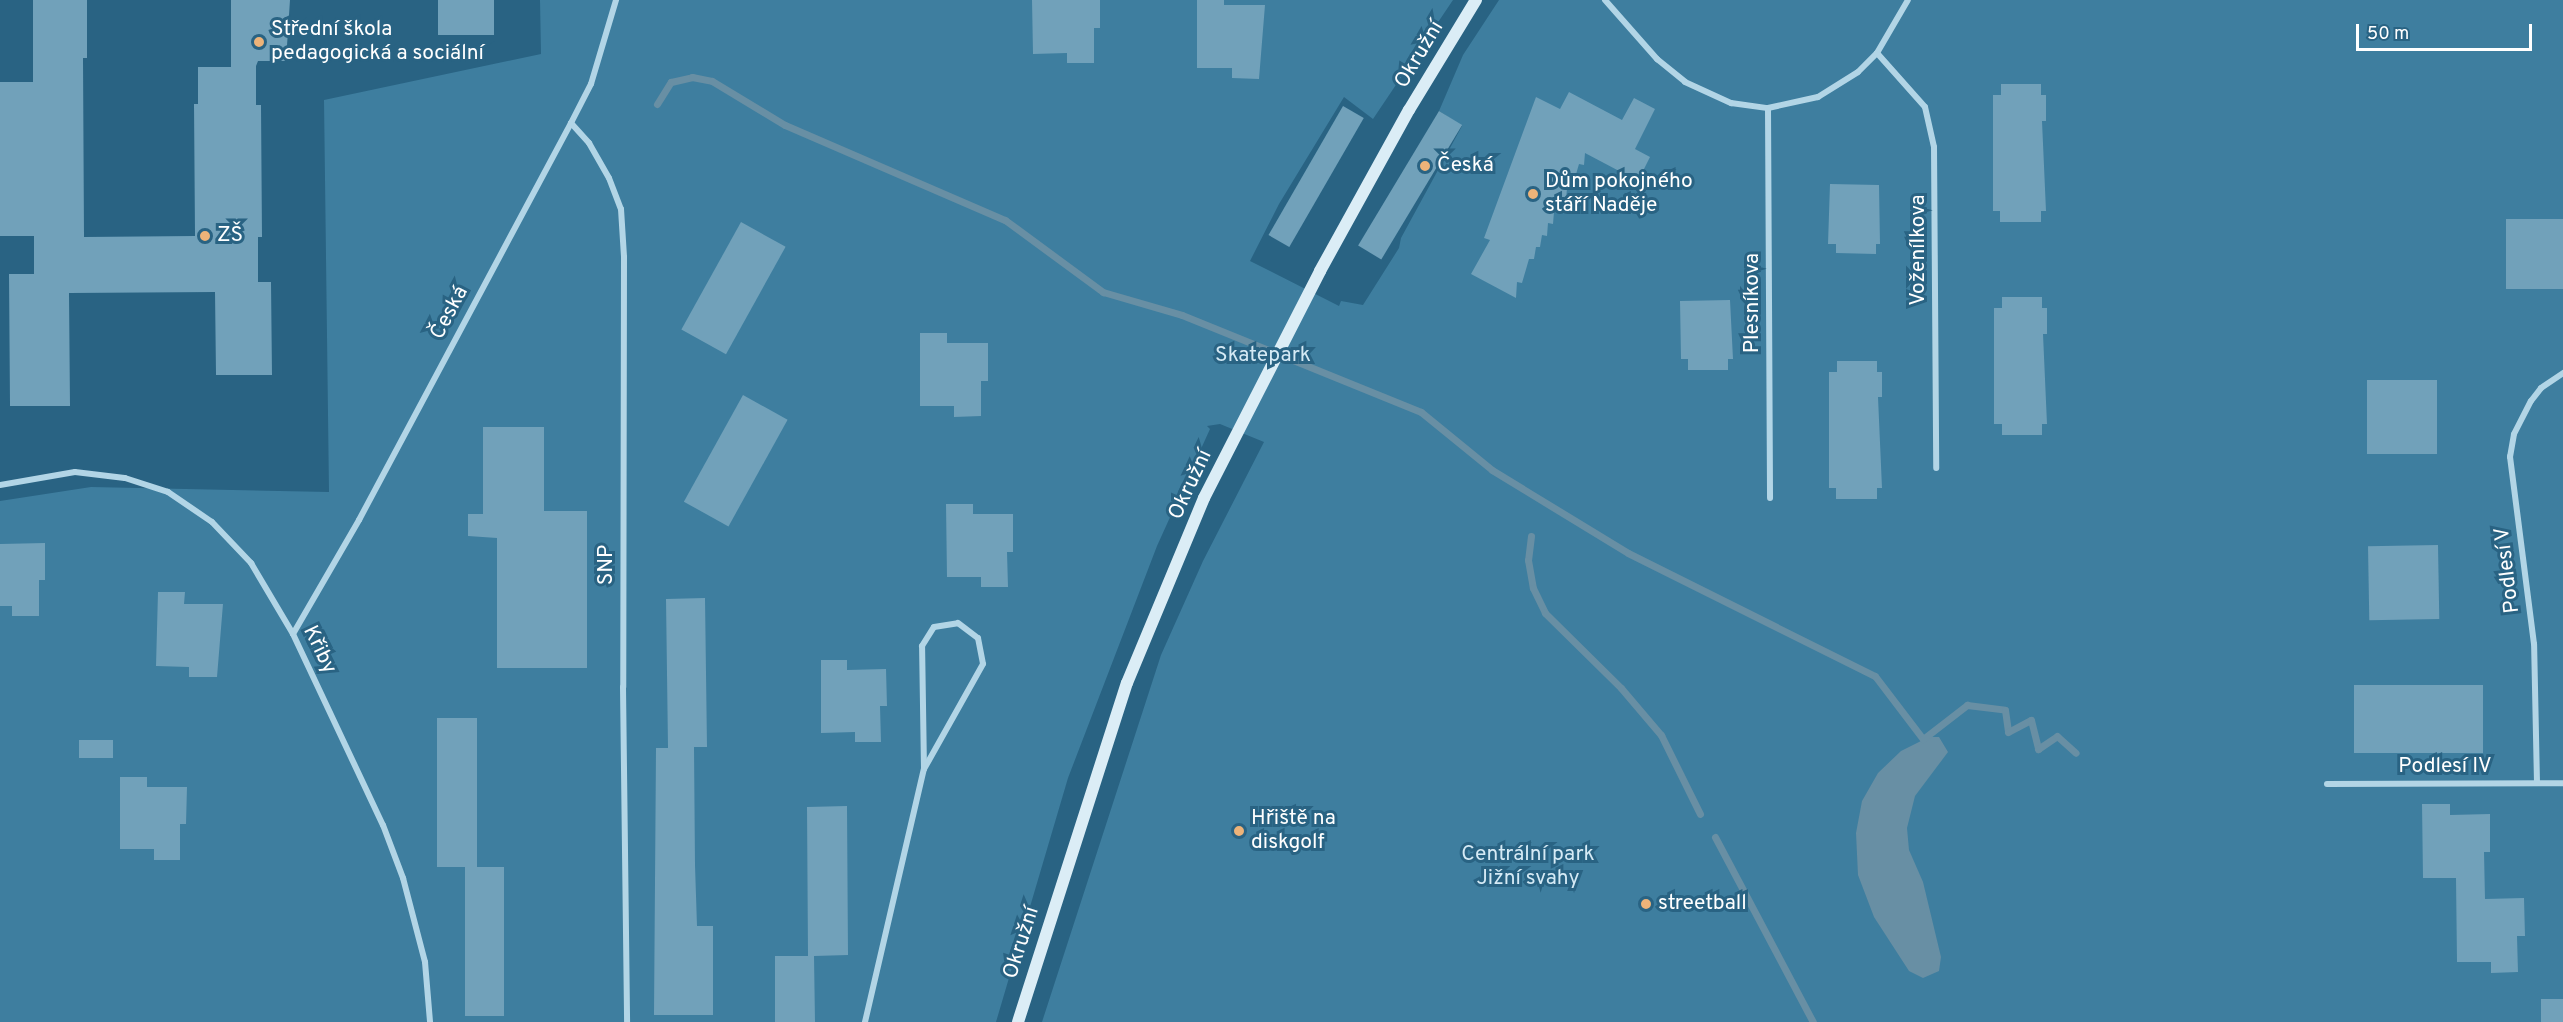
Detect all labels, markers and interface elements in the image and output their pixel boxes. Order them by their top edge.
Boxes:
scale bar [2359,12,2534,50]
place label: Střední škola pedagogická a sociální [271,17,484,67]
street label: Okružní [1390,17,1450,93]
text: 50 m [2367,23,2409,46]
marker: Střední škola pedagogická a sociální [252,35,266,49]
place label: Česká [1437,153,1494,179]
marker: Česká [1418,159,1432,173]
place label: Dům pokojného stáří Naděje [1545,169,1693,219]
marker: Dům pokojného stáří Naděje [1526,187,1540,201]
street label: Voženílkova [1906,194,1932,306]
place label: ZŠ [217,223,243,249]
marker: ZŠ [198,229,212,243]
street label: Plesníkova [1740,253,1766,353]
street label: Česká [426,282,474,344]
park label: Skatepark [1215,343,1311,369]
street label: Okružní [1164,446,1218,524]
street label: Podlesí V [2490,525,2526,615]
street label: SNP [594,545,620,585]
street label: Křiby [297,622,341,678]
street label: Podlesí IV [2398,754,2492,780]
place label: Hřiště na diskgolf [1251,806,1336,856]
marker: Hřiště na diskgolf [1232,824,1246,838]
park label: Centrální park Jižní svahy [1461,842,1595,892]
place label: streetball [1658,891,1747,917]
marker: streetball [1639,897,1653,911]
street label: Okružní [999,904,1045,982]

